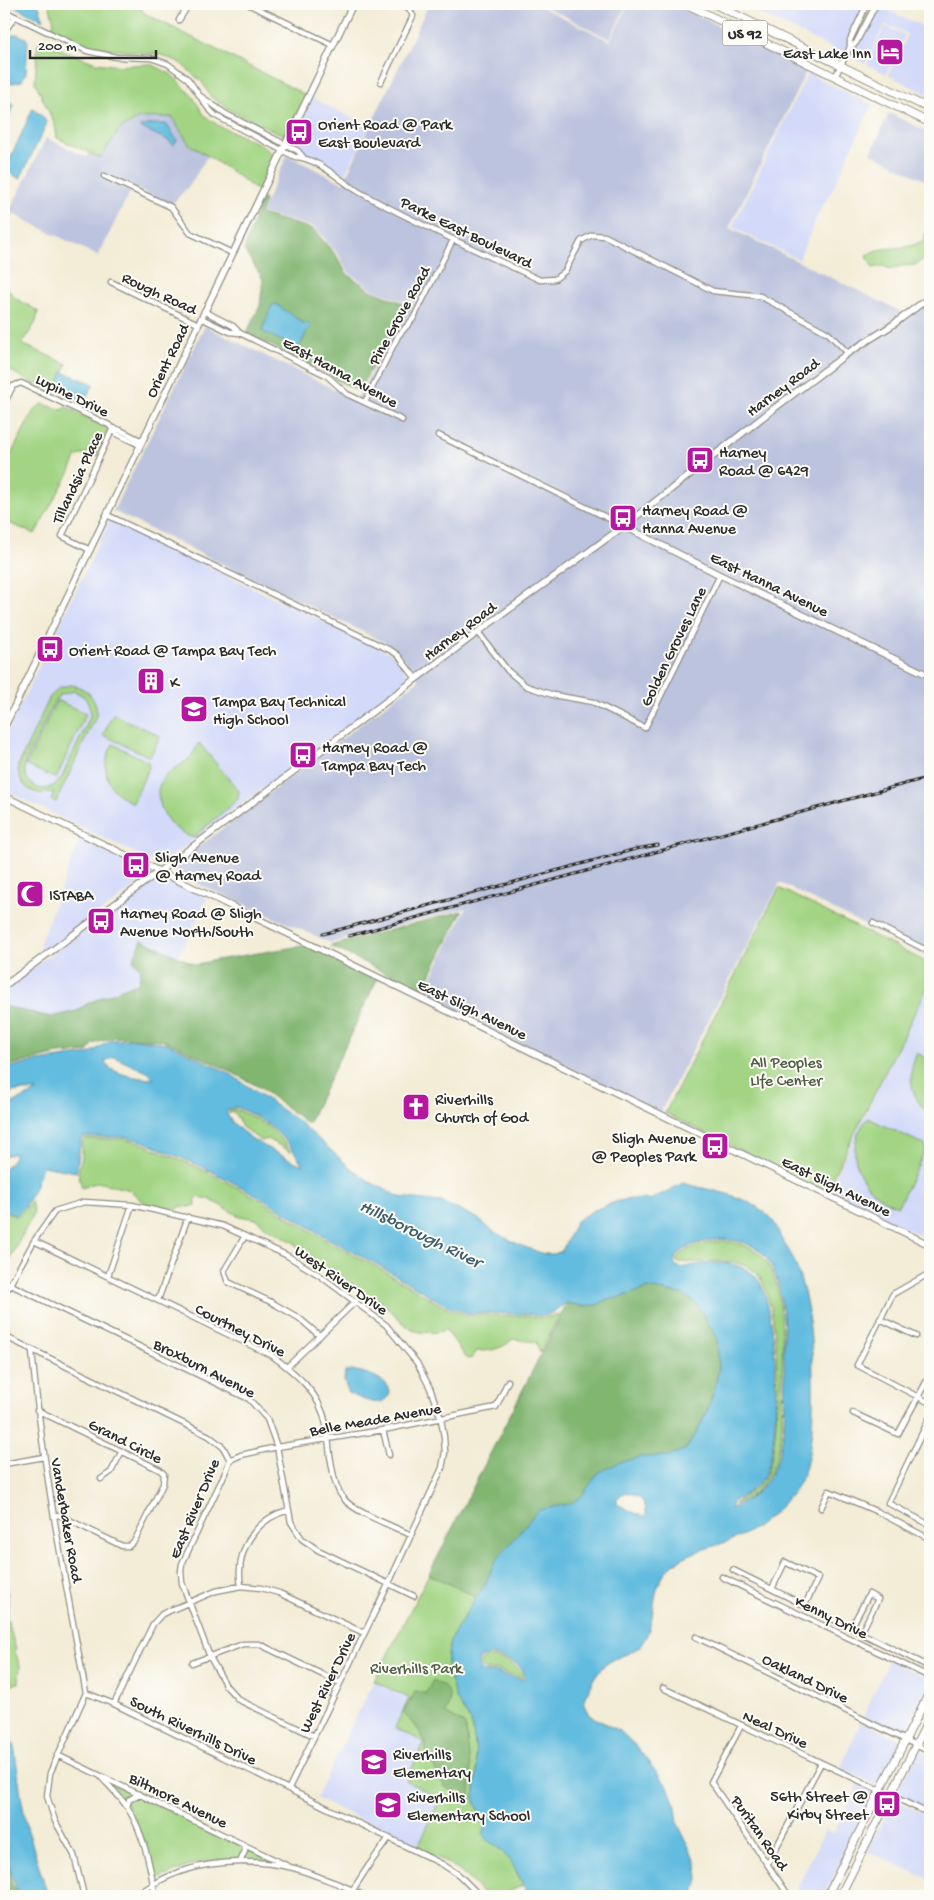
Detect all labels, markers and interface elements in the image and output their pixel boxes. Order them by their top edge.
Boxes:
road number: US 92 [722,20,768,46]
scale bar [30,28,156,60]
hotel icon: East Lake Inn [875,37,905,67]
text: 200 m [38,38,77,56]
place label: East Lake Inn [783,46,871,65]
bus stop icon: Orient Road @ Park East Boulevard [284,117,314,147]
place label: Orient Road @ Park East Boulevard [318,117,454,154]
street label: Parke East Boulevard [396,194,536,275]
street label: Pine Grove Road [366,263,437,370]
street label: Rough Road [118,270,201,322]
street label: Orient Road [143,320,196,402]
street label: East Hanna Avenue [278,334,401,414]
street label: Harney Road [744,354,826,422]
street label: Lupine Drive [32,371,112,423]
street label: Tillandsia Place [49,429,109,528]
bus stop icon: Harney Road @ 6429 [685,445,715,475]
place label: Harney Road @ 6429 [719,445,809,482]
bus stop icon: Harney Road @ Hanna Avenue [608,503,638,533]
place label: Harney Road @ Hanna Avenue [642,503,748,540]
street label: East Hanna Avenue [706,549,831,623]
street label: Golden Groves Lane [638,584,713,710]
street label: Harney Road [421,598,503,666]
bus stop icon: Orient Road @ Tampa Bay Tech [35,634,65,664]
place label: Orient Road @ Tampa Bay Tech [69,643,277,662]
building icon: K [136,666,166,696]
place label: K [170,675,181,694]
school or university icon: Tampa Bay Technical High School [179,694,209,724]
place label: Tampa Bay Technical High School [212,694,346,731]
bus stop icon: Harney Road @ Tampa Bay Tech [288,740,318,770]
place label: Harney Road @ Tampa Bay Tech [321,740,428,777]
bus stop icon: Sligh Avenue @ Harney Road [121,850,151,880]
place label: Sligh Avenue @ Harney Road [155,850,262,887]
mosque icon: ISTABA [15,879,45,909]
place label: ISTABA [49,888,95,907]
bus stop icon: Harney Road @ Sligh Avenue North/South [86,906,116,936]
place label: Harney Road @ Sligh Avenue North/South [120,906,262,943]
street label: East Sligh Avenue [414,977,530,1046]
park label: All Peoples LIfe Center [750,1055,823,1092]
church icon: Riverhills Church of God [401,1092,431,1122]
place label: Riverhills Church of God [435,1092,530,1129]
place label: Sligh Avenue @ Peoples Park [591,1131,698,1168]
bus stop icon: Sligh Avenue @ Peoples Park [700,1131,730,1161]
street label: East Sligh Avenue [778,1154,894,1223]
water label: Hillsborough River [356,1197,487,1275]
street label: West River Drive [290,1243,391,1321]
street label: Courtney Drive [191,1301,289,1363]
street label: Broxburn Avenue [148,1336,258,1404]
street label: Belle Meade Avenue [307,1400,444,1443]
street label: Grand Circle [84,1416,165,1470]
street label: Vanderbaker Road [44,1456,85,1586]
street label: East River Drive [167,1456,226,1562]
street label: Kenny Drive [791,1593,871,1645]
street label: West River Drive [297,1629,362,1737]
street label: Oakland Drive [758,1651,851,1710]
park label: Riverhills Park [370,1661,464,1680]
street label: South Riverhills Drive [126,1693,260,1771]
street label: Neal Drive [739,1708,811,1755]
school or university icon: Riverhills Elementary [359,1747,389,1777]
place label: Riverhills Elementary [393,1747,471,1784]
street label: Biltmore Avenue [124,1770,230,1835]
place label: 56th Street @ Kirby Street [770,1789,869,1826]
bus stop icon: 56th Street @ Kirby Street [872,1789,902,1819]
school or university icon: Riverhills Elementary School [373,1790,403,1820]
place label: Riverhills Elementary School [407,1790,530,1827]
street label: Puritan Road [725,1792,792,1877]

